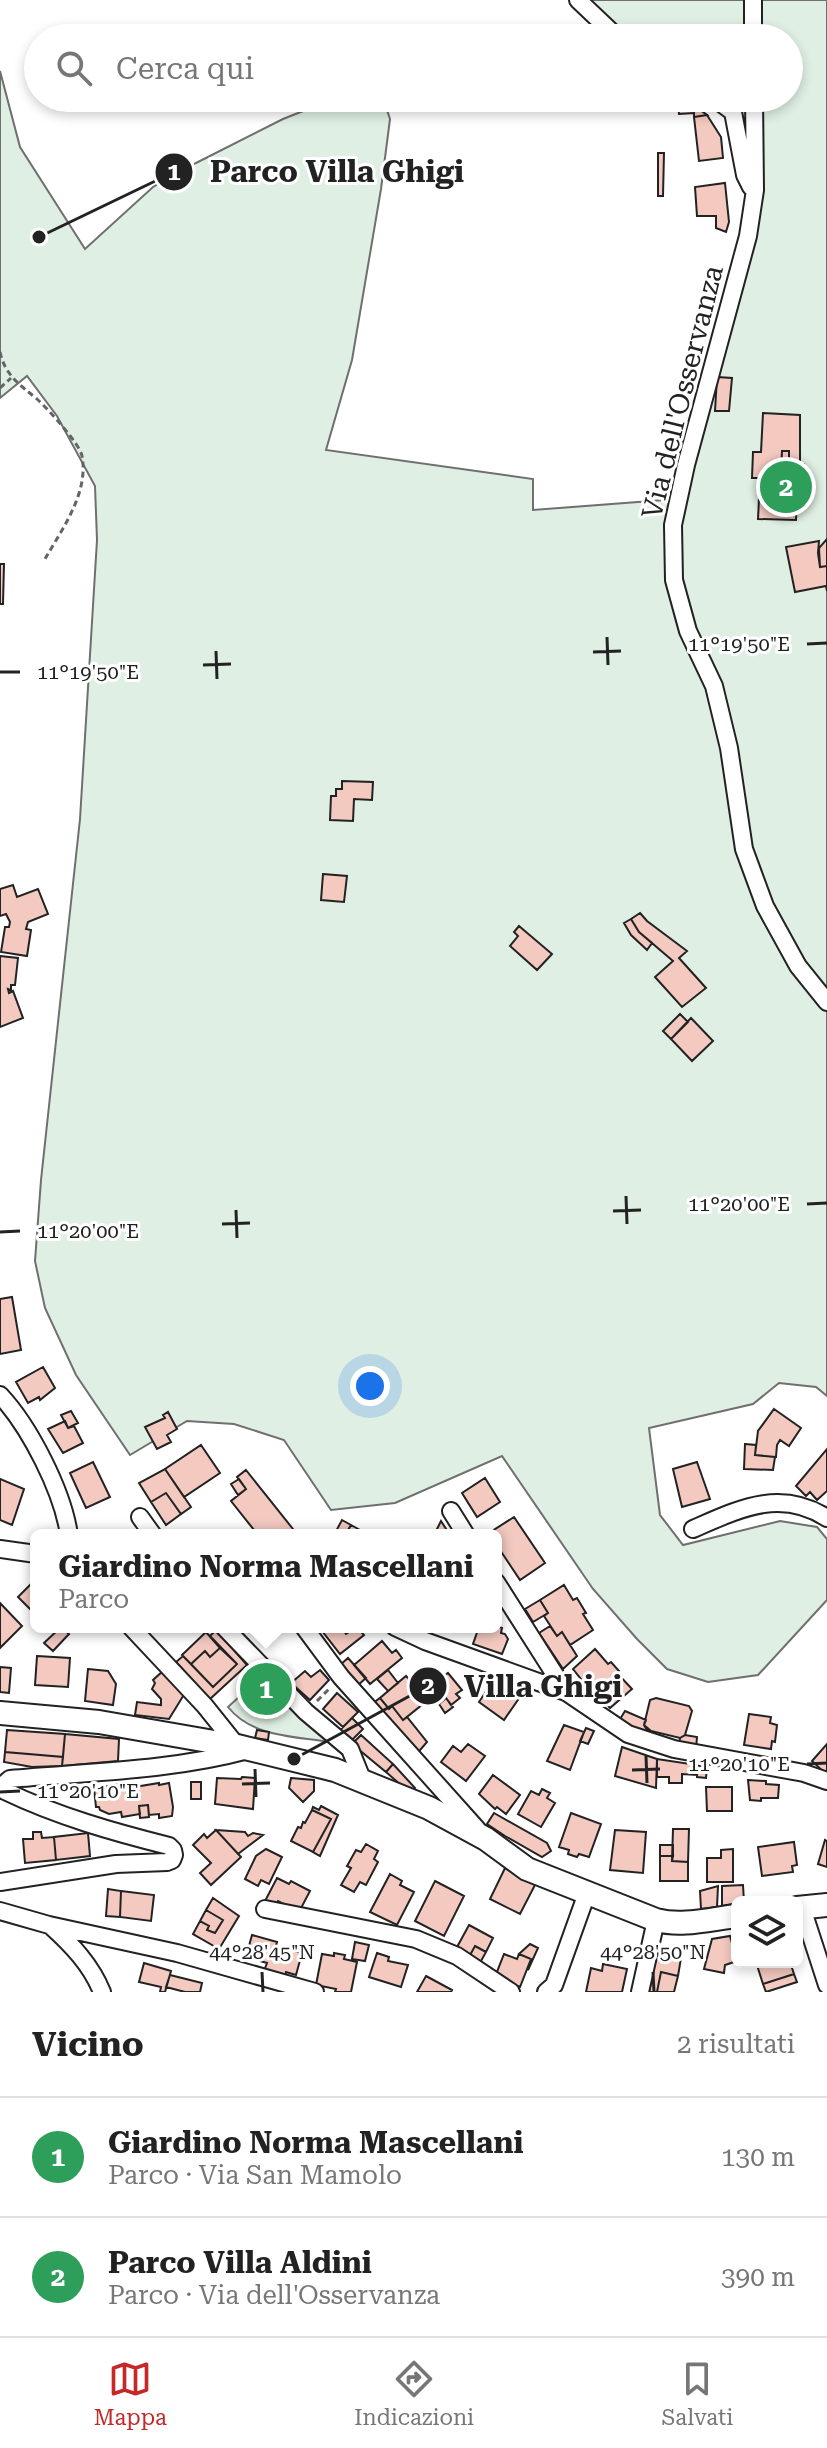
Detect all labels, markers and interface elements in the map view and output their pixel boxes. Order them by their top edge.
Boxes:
search box [24,24,803,112]
icon: search [52,46,96,90]
text: Cerca qui [116,51,254,86]
callout: Parco Villa Ghigi [154,145,480,199]
text: Parco Villa Ghigi [210,154,464,189]
text: 1 [167,158,181,186]
street label: Via dell'Osservanza [635,262,730,522]
pin: 2 [760,457,812,517]
text: 11°19'50"E [688,632,790,656]
text: 11°19'50"E [37,660,139,684]
text: 11°20'00"E [688,1192,790,1216]
text: 11°20'00"E [37,1219,139,1243]
your location [350,1366,390,1406]
popup [30,1529,502,1633]
text: Giardino Norma Mascellani [58,1549,474,1584]
text: Parco [58,1584,129,1614]
pin: 1 [240,1659,292,1719]
callout: Villa Ghigi [408,1659,638,1713]
text: Villa Ghigi [464,1669,622,1704]
text: 2 [421,1672,435,1700]
text: 11°20'10"E [688,1752,790,1776]
text: 11°20'10"E [37,1779,139,1803]
map controls [731,1896,803,1968]
button: layers [731,1896,803,1968]
text: 44°28'45"N [209,1940,315,1964]
text: 44°28'50"N [600,1940,706,1964]
text: Vicino [32,2024,144,2064]
text: 2 risultati [677,2029,795,2059]
text: Giardino Norma Mascellani [108,2125,523,2160]
text: 1 [51,2142,65,2172]
text: 130 m [721,2142,795,2172]
text: Parco · Via San Mamolo [108,2160,402,2190]
text: Parco Villa Aldini [108,2245,372,2280]
text: 2 [51,2262,65,2292]
text: 390 m [721,2262,795,2292]
text: Parco · Via dell'Osservanza [108,2280,440,2310]
tab: Mappa [94,2357,167,2430]
tab: Indicazioni [354,2357,474,2430]
tab: Salvati [662,2357,733,2430]

